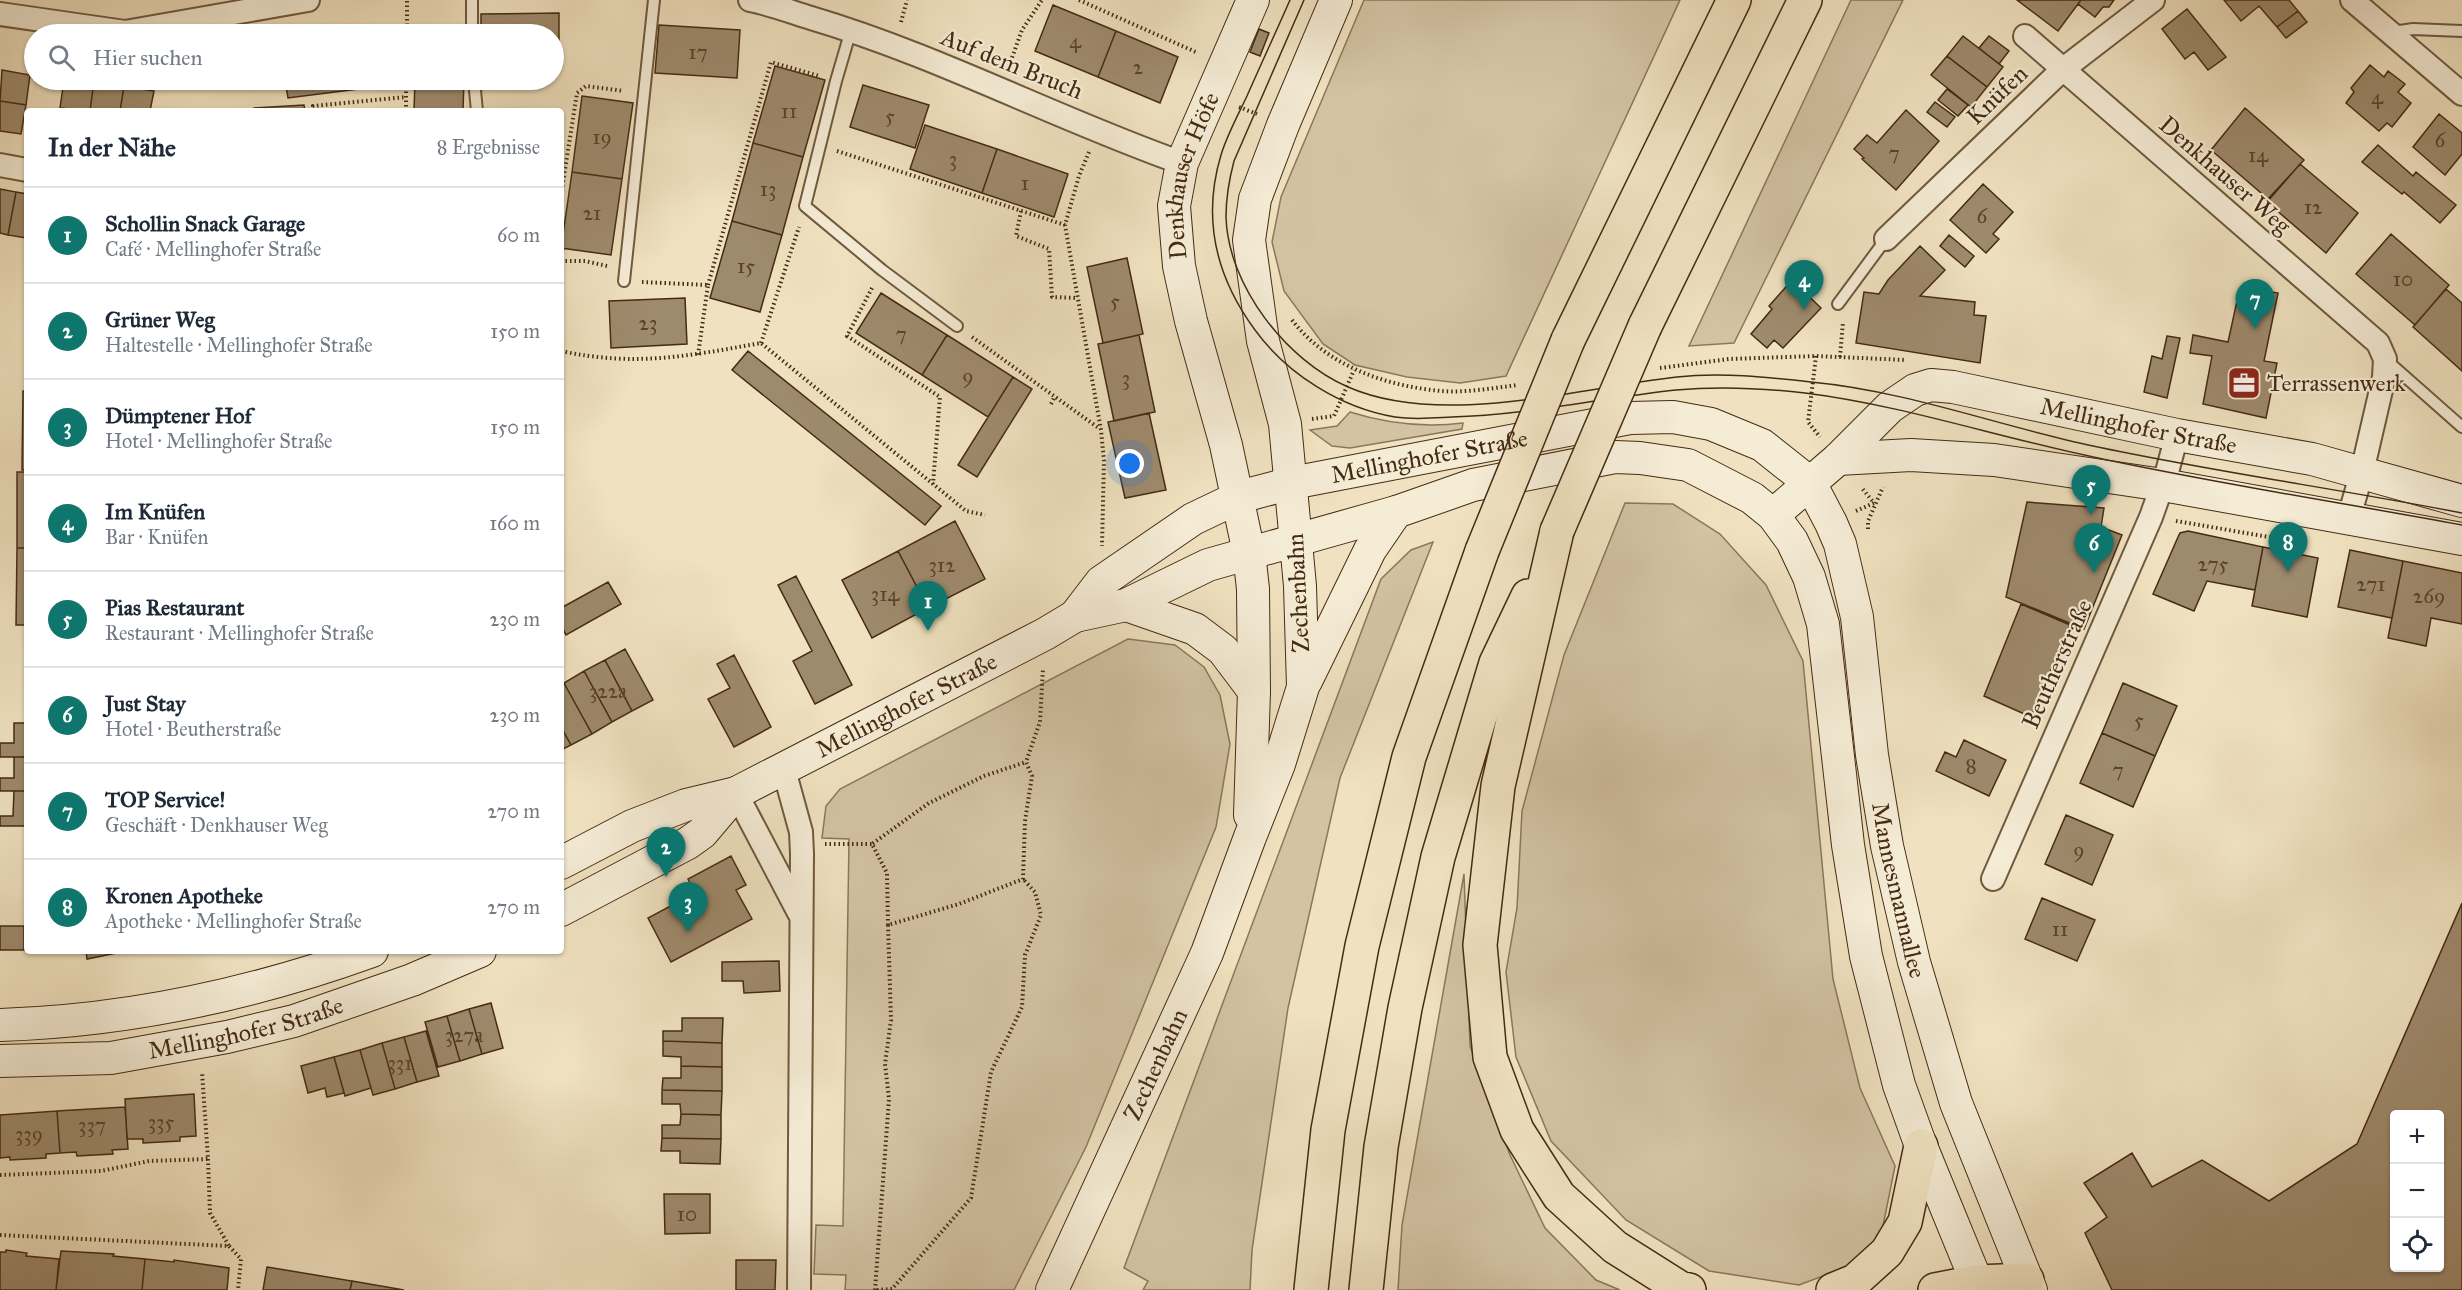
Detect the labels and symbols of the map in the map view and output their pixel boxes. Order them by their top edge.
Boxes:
street label: Auf dem Bruch [936,22,1087,106]
house number: 4 [1069,28,1082,54]
house number: 17 [688,39,708,65]
house number: 2 [1133,54,1144,80]
street label: Knüfen [1960,59,2034,131]
house number: 4 [2371,84,2384,110]
street label: Denkhauser Höfe [1159,88,1226,261]
house number: 11 [781,98,797,124]
house number: 5 [885,103,895,129]
street label: Denkhauser Weg [2153,109,2298,241]
house number: 19 [592,124,612,150]
house number: 6 [2435,127,2447,153]
house number: 7 [1888,140,1900,166]
house number: 14 [2248,142,2269,168]
house number: 3 [949,146,957,172]
house number: 1 [1021,170,1029,196]
house number: 13 [760,176,776,202]
house number: 12 [2304,194,2323,220]
house number: 21 [583,200,601,226]
house number: 6 [1977,203,1989,229]
house number: 15 [737,253,755,279]
pin: 4 [1784,260,1824,310]
house number: 10 [2393,266,2413,292]
pin: 7 [2236,280,2274,329]
house number: 5 [1110,288,1120,314]
house number: 23 [639,310,657,336]
house number: 7 [895,321,907,347]
house number: 9 [962,363,974,389]
house number: 3 [1122,365,1130,391]
office icon: Terrassenwerk [2226,365,2262,401]
place label: Terrassenwerk [2267,368,2406,398]
street label: Mellinghofer Straße [2038,391,2239,460]
street label: Mellinghofer Straße [1328,423,1530,490]
your location [1115,449,1144,478]
pin: 5 [2072,466,2110,515]
pin: 8 [2268,522,2308,572]
pin: 6 [2074,524,2114,573]
street label: Zechenbahn [1280,533,1316,653]
house number: 275 [2198,551,2229,577]
house number: 312 [928,552,956,578]
house number: 271 [2356,571,2386,597]
house number: 314 [871,581,900,607]
pin: 1 [908,582,948,631]
house number: 269 [2413,583,2445,609]
street label: Beutherstraße [2015,595,2099,733]
street label: Mellinghofer Straße [811,646,1002,764]
house number: 322a [589,678,627,704]
house number: 5 [2134,707,2144,733]
house number: 8 [1965,753,1977,779]
house number: 7 [2112,757,2124,783]
street label: Mannesmannallee [1865,800,1933,982]
pin: 2 [646,828,686,877]
house number: 9 [2073,837,2085,863]
pin: 3 [668,882,708,932]
house number: 11 [2052,916,2068,942]
street label: Mellinghofer Straße [146,990,347,1066]
street label: Zechenbahn [1117,1004,1194,1125]
house number: 327a [445,1022,483,1048]
house number: 331 [387,1050,413,1076]
house number: 335 [148,1109,175,1135]
house number: 337 [78,1112,106,1138]
house number: 339 [15,1121,43,1147]
house number: 10 [677,1201,697,1227]

